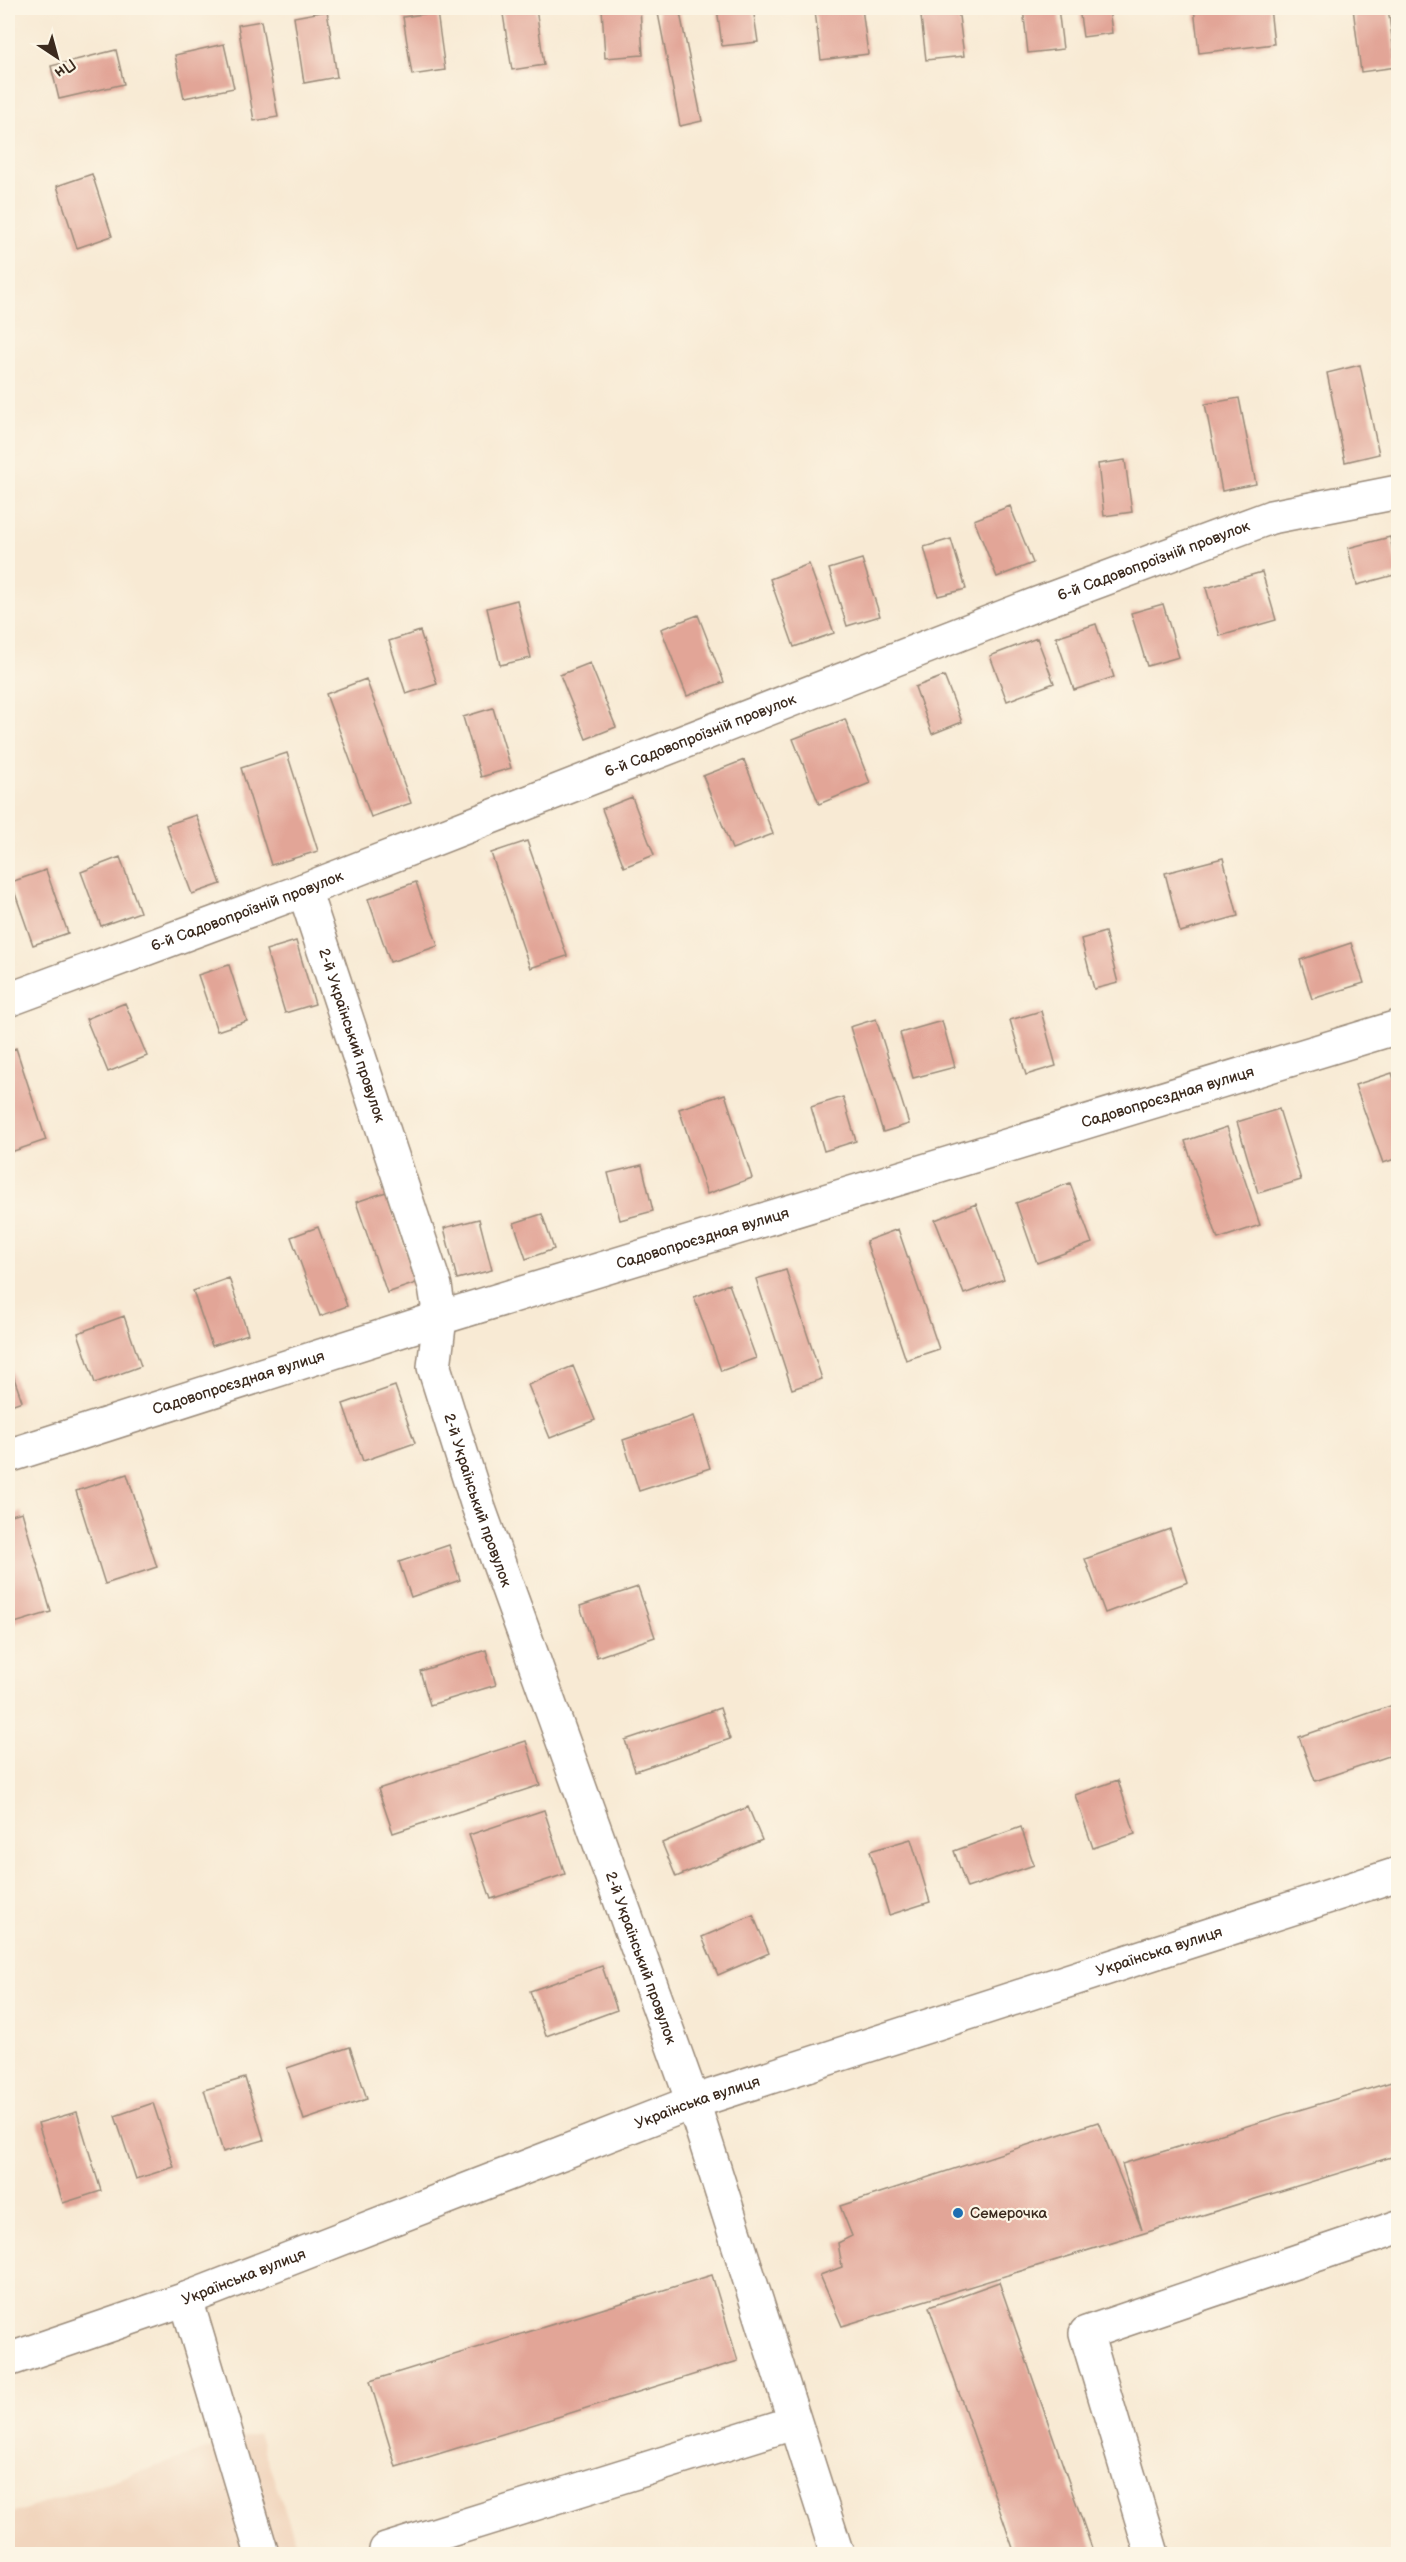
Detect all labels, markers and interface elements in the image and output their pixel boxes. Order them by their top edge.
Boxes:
north arrow [27,27,87,87]
text: Пн [51,54,79,82]
street label: 6-й Садовопроїзній провулок [1055,516,1252,605]
street label: 6-й Садовопроїзній провулок [602,689,798,781]
street label: 6-й Садовопроїзній провулок [148,866,346,956]
street label: 2-й Український провулок [314,946,390,1125]
street label: Садовопроєздная вулиця [1079,1062,1256,1132]
street label: Садовопроєздная вулиця [614,1203,791,1273]
street label: Садовопроєздная вулиця [150,1346,327,1419]
street label: 2-й Український провулок [440,1411,516,1590]
street label: 2-й Український провулок [601,1869,681,2047]
street label: Українська вулиця [1094,1922,1225,1981]
street label: Українська вулиця [632,2072,762,2133]
place label: Семерочка [970,2204,1048,2223]
marker: Семерочка [951,2206,965,2220]
street label: Українська вулиця [179,2244,308,2309]

